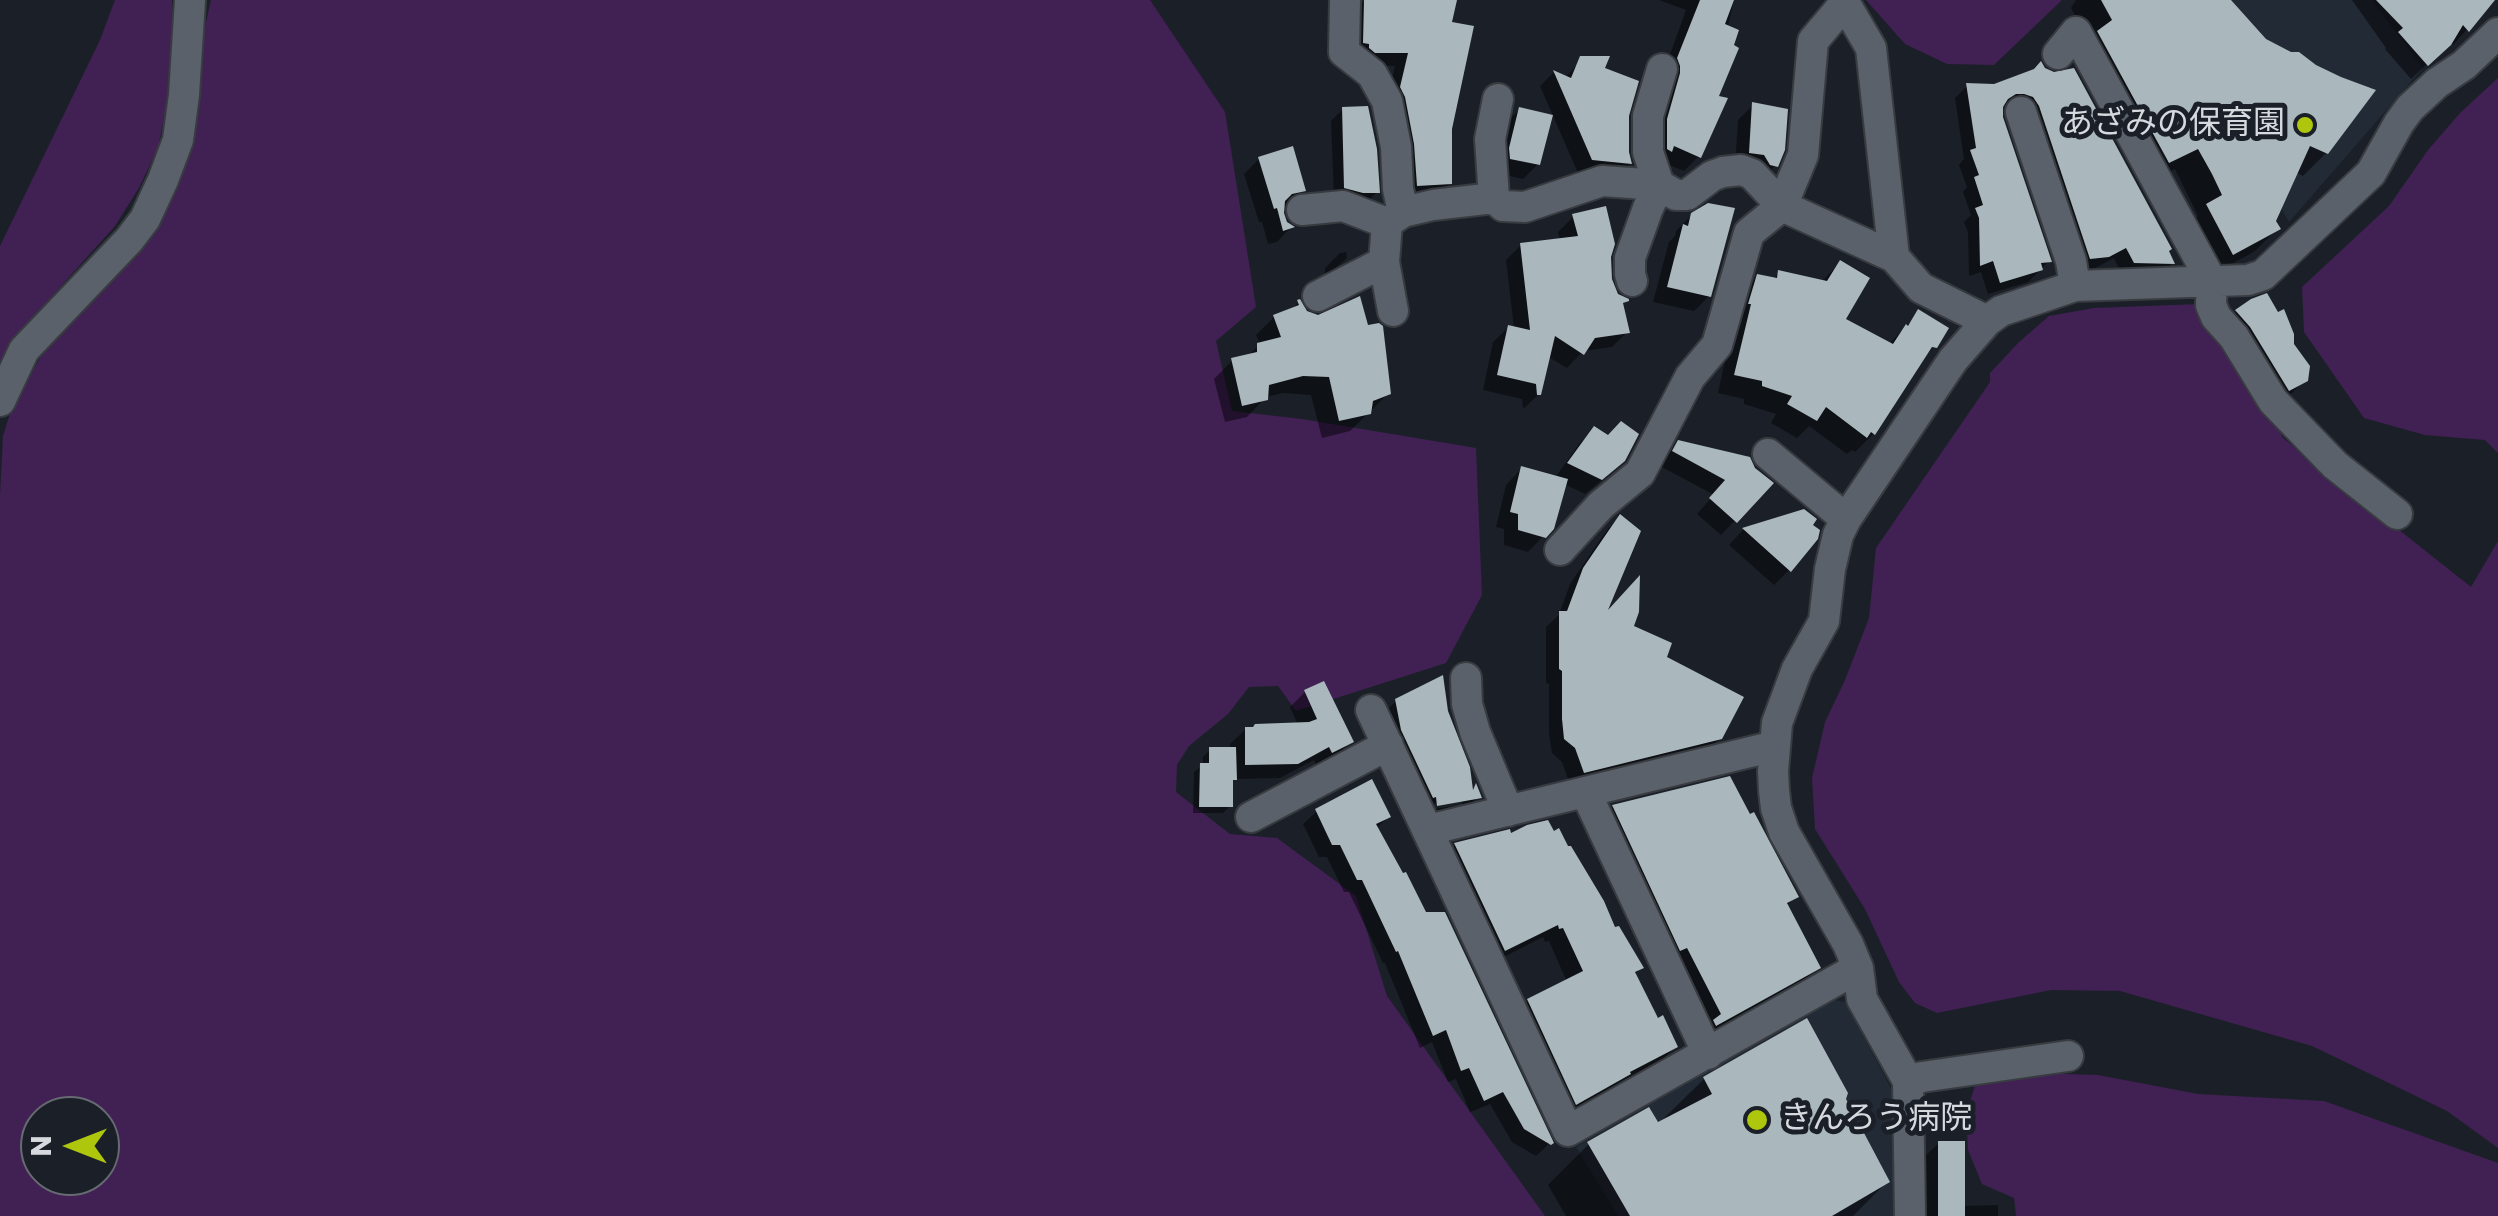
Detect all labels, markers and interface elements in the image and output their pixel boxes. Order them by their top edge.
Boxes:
place label: あざみの保育園 [2061,106,2285,144]
marker: あざみの保育園 [2294,114,2316,136]
north arrow [20,1096,120,1196]
place label: きんろう病院 [1780,1101,1972,1139]
marker: きんろう病院 [1744,1107,1770,1133]
text: N [22,1135,61,1157]

